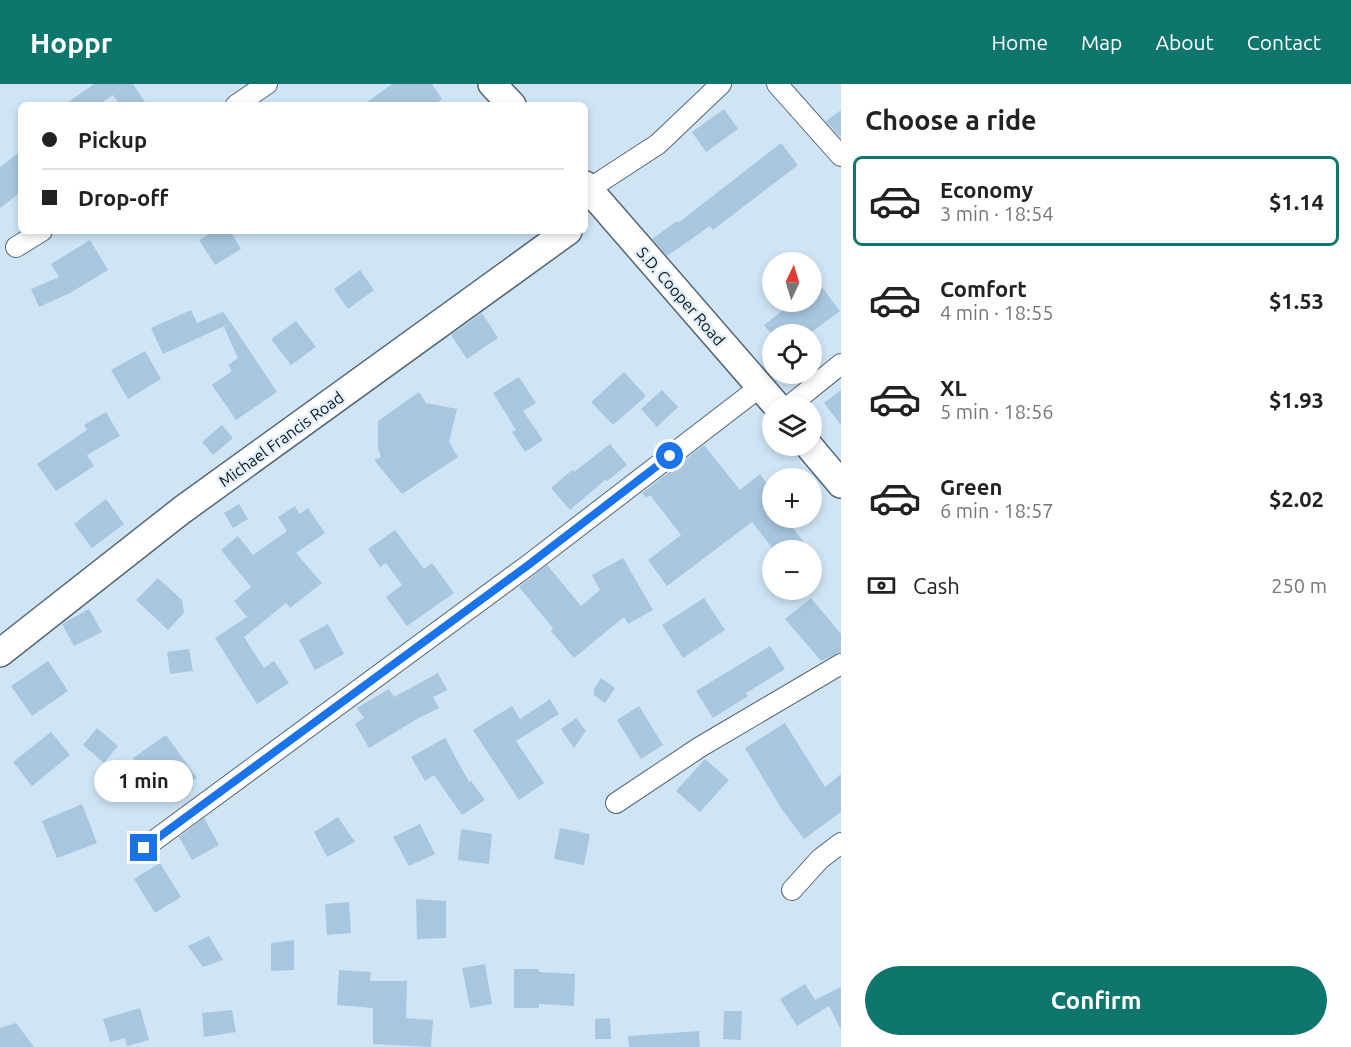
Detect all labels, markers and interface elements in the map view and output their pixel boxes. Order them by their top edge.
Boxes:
text: Hoppr [30,27,112,58]
text: Home [991,30,1048,54]
text: Map [1081,30,1122,54]
text: About [1155,30,1214,54]
text: Contact [1247,30,1321,54]
text: Choose a ride [865,105,1037,135]
text: Pickup [78,127,147,152]
icon: car [868,174,922,228]
text: Economy [940,177,1033,202]
text: Drop-off [78,185,168,210]
text: $1.14 [1269,189,1324,214]
text: 3 min · 18:54 [940,202,1054,225]
street label: S.D. Cooper Road [633,243,729,349]
north arrow [762,252,822,312]
map controls [762,252,822,600]
icon: car [868,273,922,327]
text: Comfort [940,276,1027,301]
text: $1.53 [1269,288,1324,313]
text: 4 min · 18:55 [940,301,1054,324]
button: locate [762,324,822,384]
icon: car [868,372,922,426]
text: XL [940,375,967,400]
text: $1.93 [1269,387,1324,412]
street label: Michael Francis Road [215,388,347,490]
button: layers [762,396,822,456]
text: 5 min · 18:56 [940,400,1054,423]
route start [656,442,683,469]
button: + [762,468,822,528]
icon: car [868,471,922,525]
text: Green [940,474,1002,499]
text: $2.02 [1269,486,1324,511]
text: 6 min · 18:57 [940,499,1054,522]
button: − [762,540,822,600]
icon: cash [865,569,898,602]
text: Cash [913,573,960,598]
text: 250 m [1271,574,1327,597]
callout: 1 min [94,761,194,803]
text: 1 min [118,769,169,792]
route end [130,834,157,861]
button: Confirm [865,966,1327,1035]

